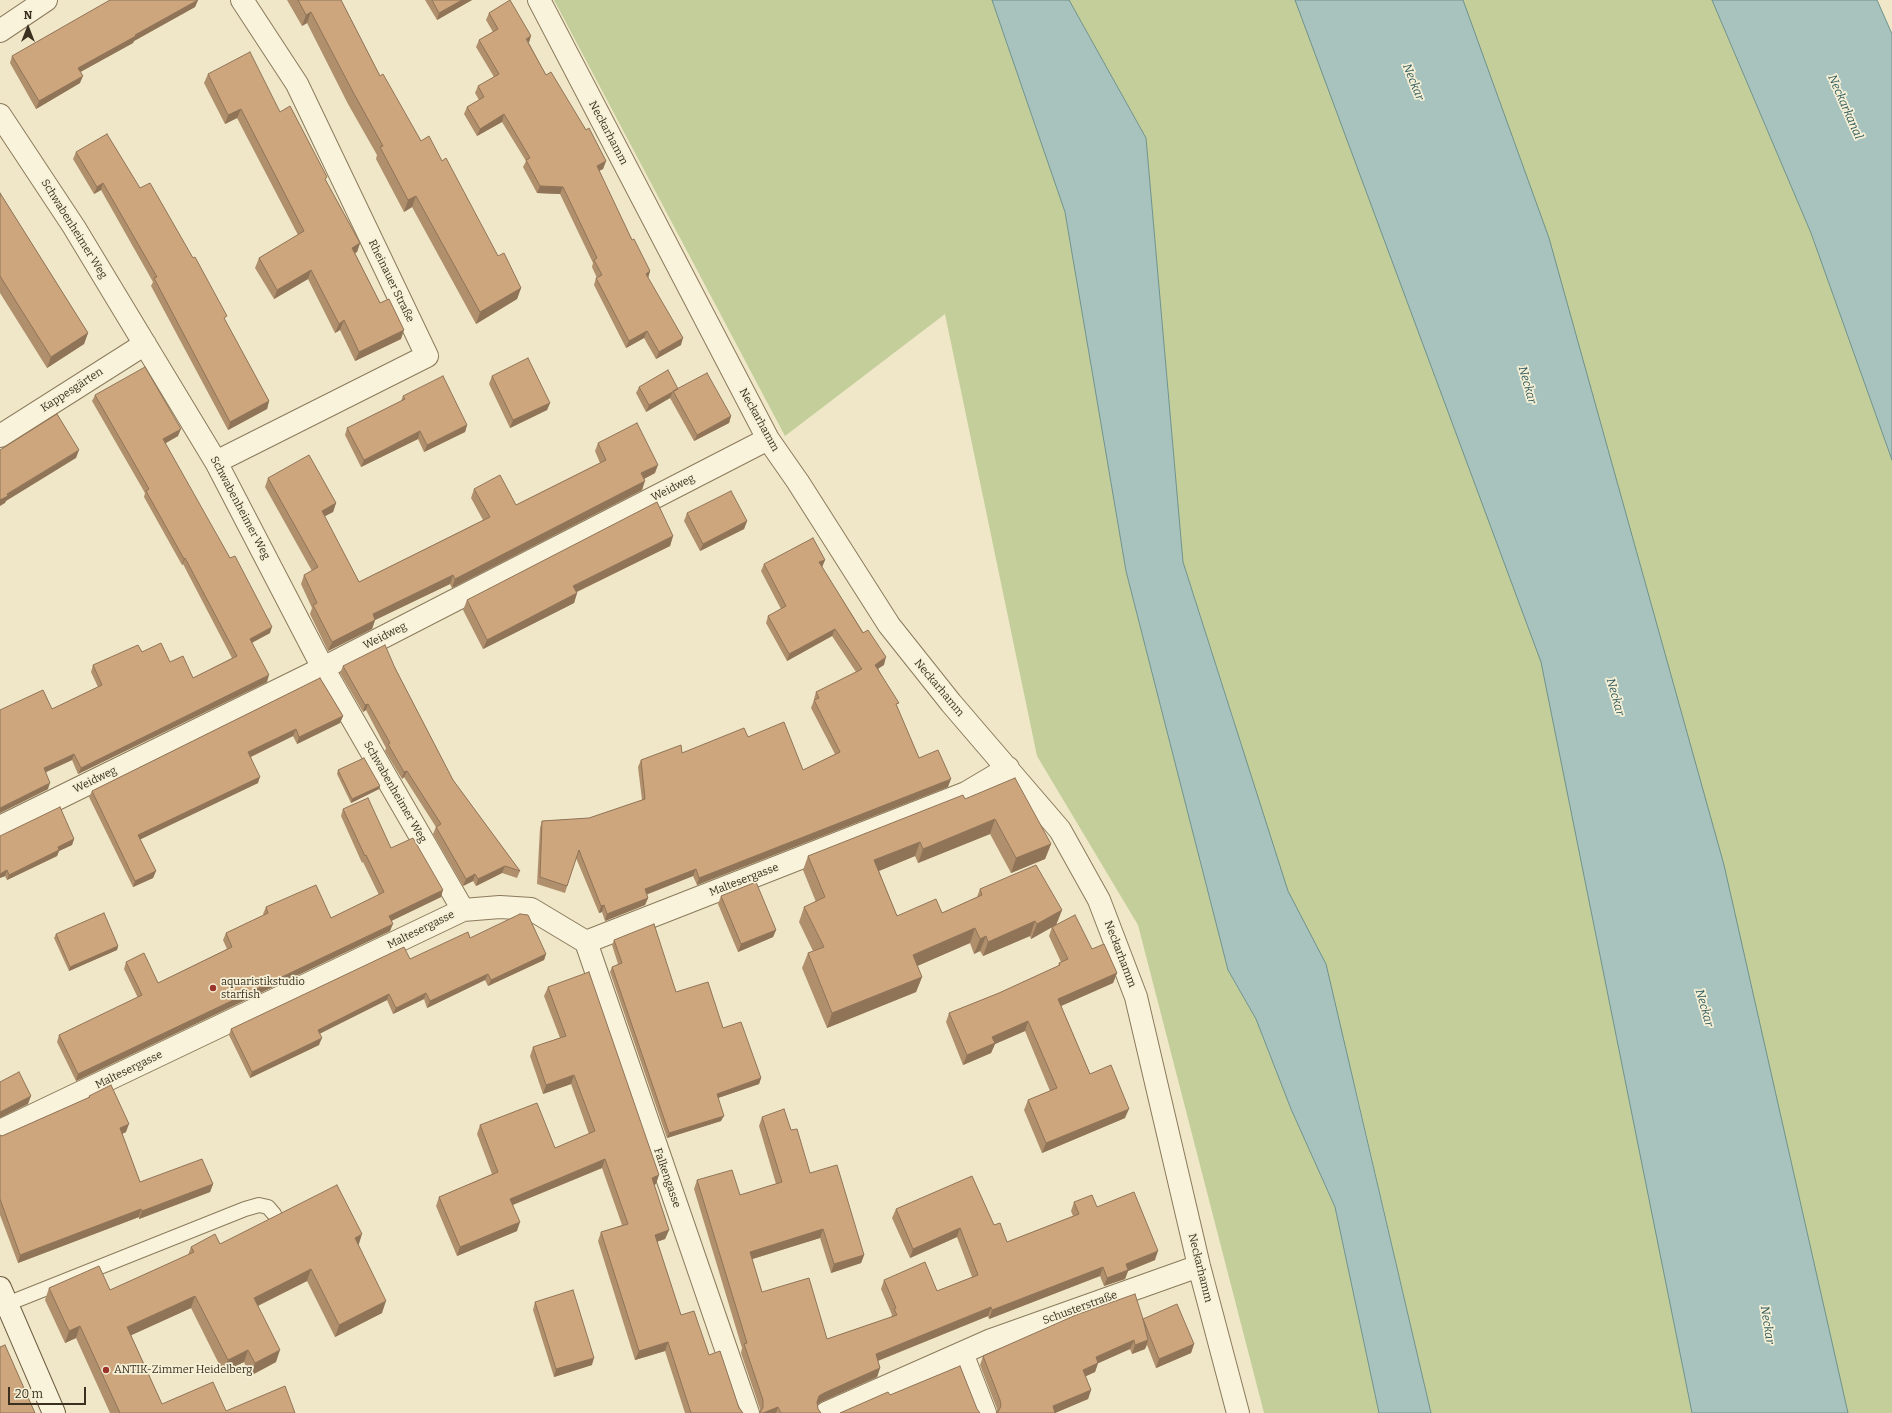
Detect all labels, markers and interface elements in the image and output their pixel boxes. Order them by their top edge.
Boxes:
north arrow [8,8,48,48]
text: N [24,9,32,22]
water label: Neckar [1399,61,1427,103]
water label: Neckarkanal [1824,73,1866,141]
street label: Neckarhamm [586,99,630,167]
street label: Schwabenheimer Weg [38,177,110,281]
street label: Rheinauer Straße [365,238,417,324]
street label: Kappesgärten [38,365,106,415]
water label: Neckar [1515,365,1539,405]
street label: Neckarhamm [736,386,782,454]
street label: Schwabenheimer Weg [207,454,273,562]
street label: Weidweg [649,471,697,505]
street label: Weidweg [361,619,409,653]
street label: Neckarhamm [911,657,967,719]
water label: Neckar [1603,677,1627,717]
street label: Schwabenheimer Weg [361,739,429,845]
street label: Weidweg [71,764,119,796]
street label: Maltesergasse [707,861,781,899]
street label: Maltesergasse [385,908,457,952]
street label: Neckarhamm [1101,919,1139,989]
place label: aquaristikstudio starfish [221,975,305,1001]
marker: aquaristikstudio starfish [208,983,218,993]
water label: Neckar [1692,988,1716,1028]
street label: Maltesergasse [93,1048,165,1092]
street label: Falkengasse [651,1146,683,1210]
street label: Neckarhamm [1185,1232,1215,1304]
street label: Schusterstraße [1041,1288,1119,1328]
water label: Neckar [1757,1305,1777,1345]
place label: ANTIK-Zimmer Heidelberg [114,1363,253,1377]
marker: ANTIK-Zimmer Heidelberg [101,1365,111,1375]
scale bar [10,1379,88,1405]
text: 20 m [15,1387,43,1401]

